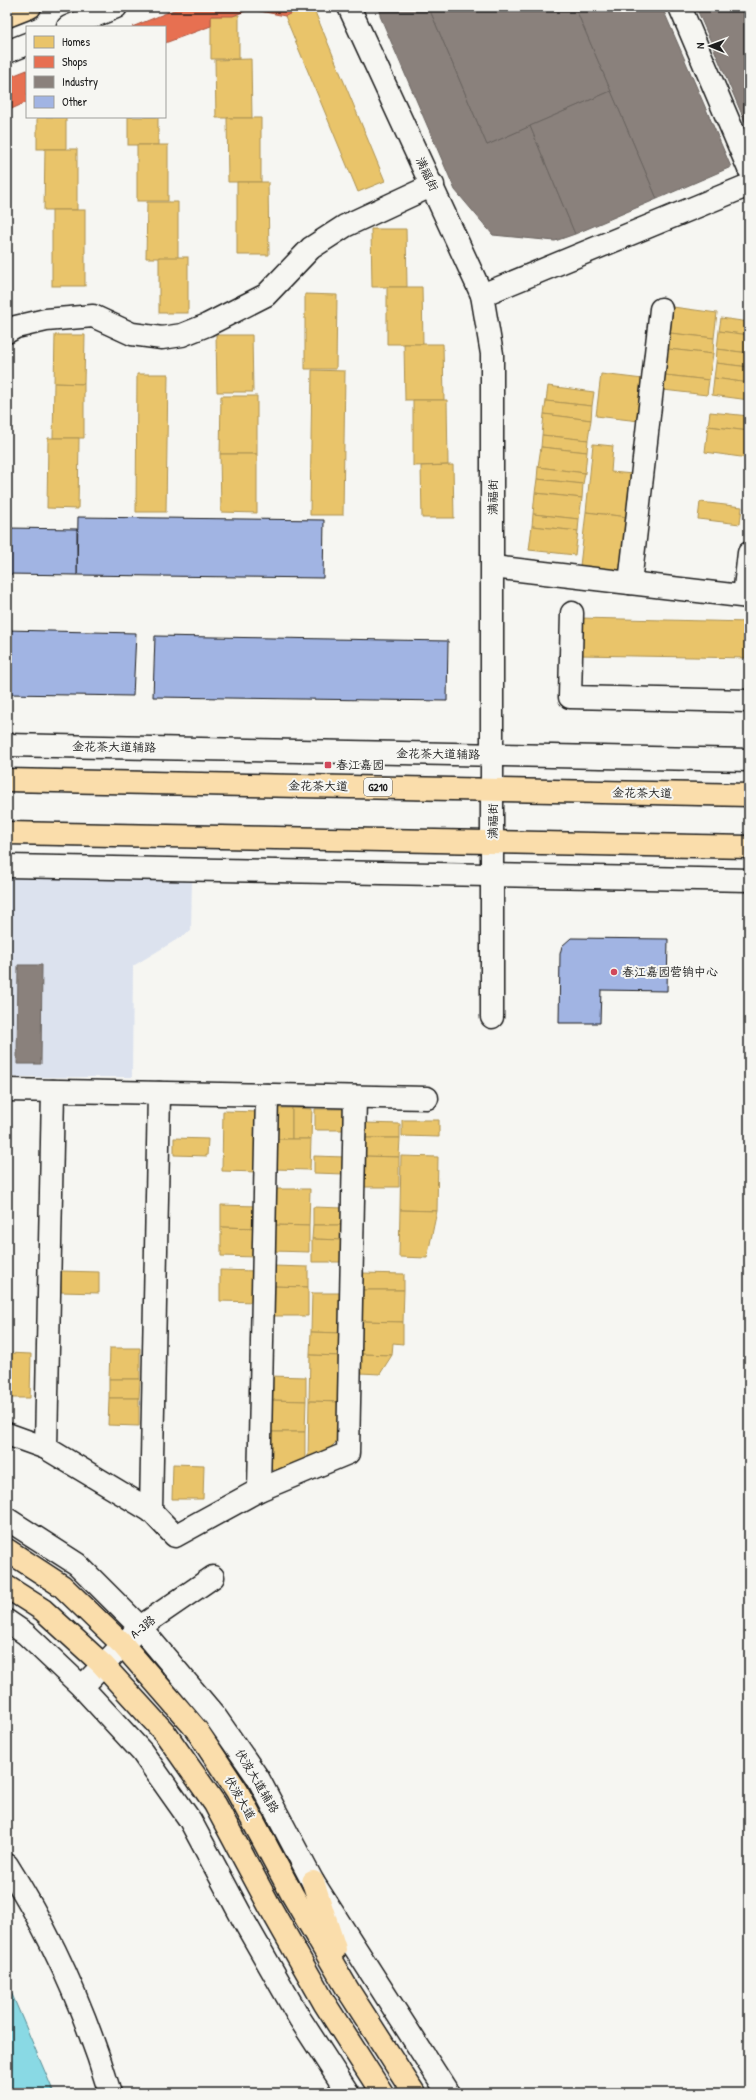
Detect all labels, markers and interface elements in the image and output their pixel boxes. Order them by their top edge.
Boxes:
legend [26,26,166,118]
north arrow [690,26,730,66]
text: Homes [62,33,90,50]
text: N [693,43,707,49]
text: Shops [62,53,88,70]
text: Industry [62,73,98,90]
text: Other [62,93,88,110]
street label: 满福街 [412,154,443,194]
street label: 满福街 [484,479,501,515]
street label: 金花茶大道辅路 [72,737,156,756]
street label: 金花茶大道辅路 [396,744,480,763]
place label: 春江嘉园 [336,756,384,773]
marker: 春江嘉园 [323,760,333,770]
street label: 金花茶大道 [288,776,348,795]
road number: G210 [364,778,392,796]
street label: 金花茶大道 [612,783,672,802]
street label: 满福街 [484,803,501,839]
place label: 春江嘉园营销中心 [622,963,718,980]
marker: 春江嘉园营销中心 [609,967,619,977]
street label: A-3路 [126,1611,159,1642]
street label: 伏波大道辅路 [232,1746,282,1816]
street label: 伏波大道 [222,1774,258,1822]

